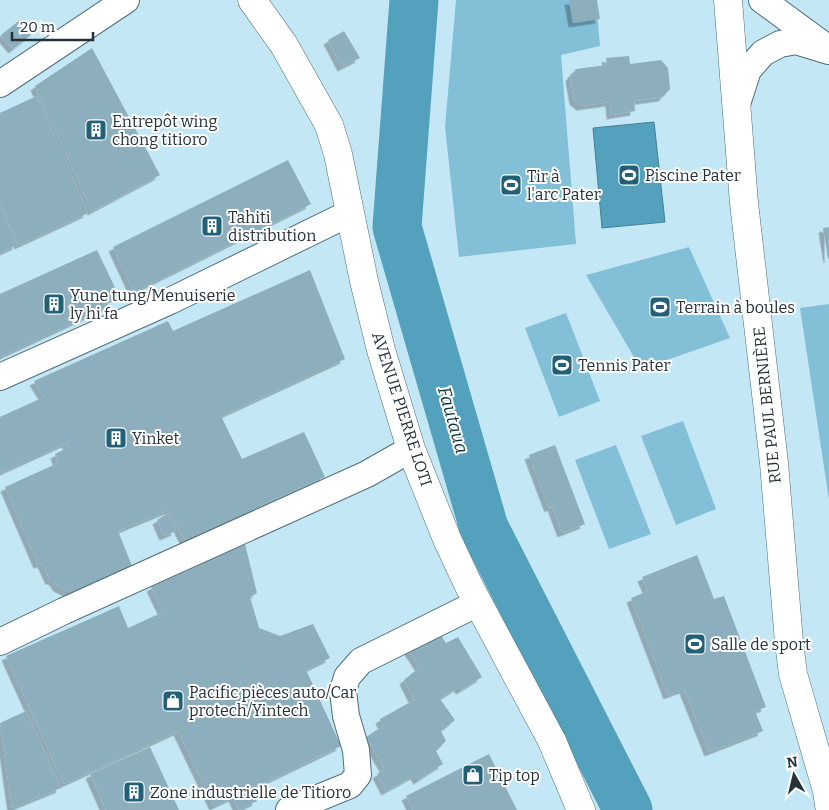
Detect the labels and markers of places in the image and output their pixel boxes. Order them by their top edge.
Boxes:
place label: Entrepôt wing chong titioro [112,112,217,149]
building icon: Entrepôt wing chong titioro [84,118,108,142]
sports icon: Piscine Pater [617,163,641,187]
place label: Piscine Pater [645,166,741,185]
place label: Tir à l'arc Pater [527,167,601,204]
sports icon: Tir à l'arc Pater [499,173,523,197]
place label: Tahiti distribution [228,208,316,245]
building icon: Tahiti distribution [200,214,224,238]
place label: Yune tung/Menuiserie ly hi fa [70,286,236,323]
building icon: Yune tung/Menuiserie ly hi fa [42,292,66,316]
sports icon: Terrain à boules [648,295,672,319]
place label: Terrain à boules [676,298,795,317]
sports icon: Tennis Pater [550,353,574,377]
place label: Tennis Pater [578,356,670,375]
building icon: Yinket [104,426,128,450]
place label: Yinket [132,429,180,448]
sports icon: Salle de sport [683,632,707,656]
place label: Salle de sport [711,635,811,654]
place label: Pacific pièces auto/Car protech/Yintech [189,683,356,720]
shop icon: Pacific pièces auto/Car protech/Yintech [161,689,185,713]
shop icon: Tip top [461,763,485,787]
place label: Tip top [489,766,540,785]
building icon: Zone industrielle de Titioro [122,780,146,804]
place label: Zone industrielle de Titioro [150,783,351,802]

